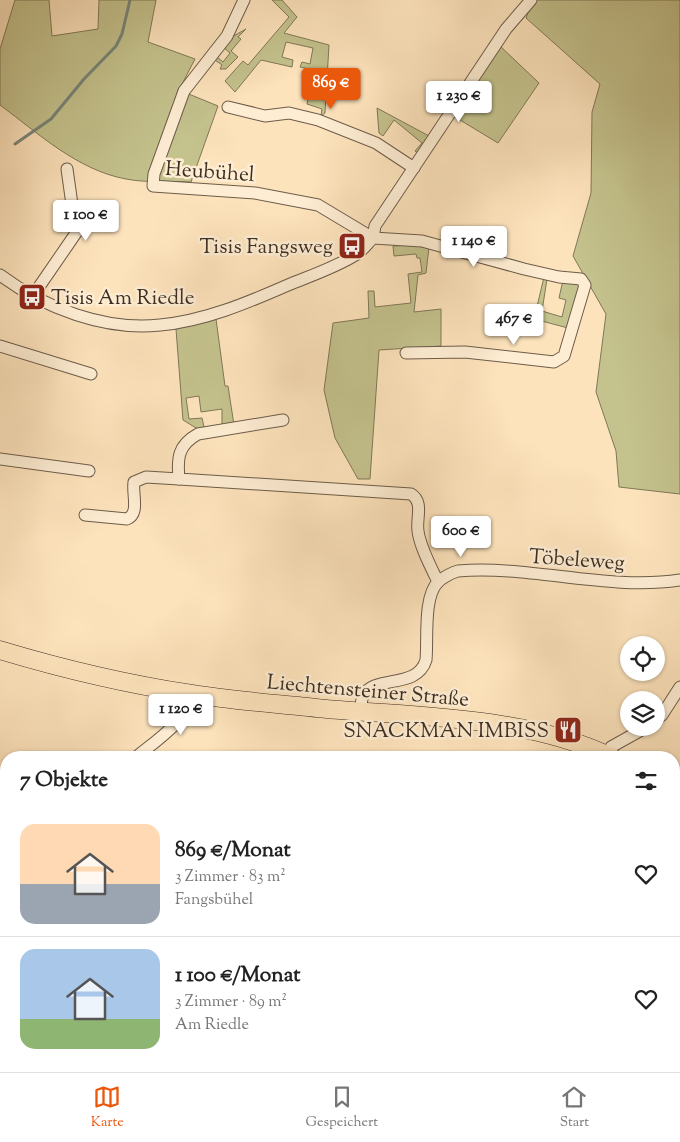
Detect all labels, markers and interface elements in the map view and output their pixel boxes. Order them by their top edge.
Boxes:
pin: 869 € [296,68,366,110]
text: 869 € [313,72,349,95]
pin: 1 230 € [413,80,505,123]
text: 1 230 € [437,85,481,108]
street label: Heubühel [164,155,256,191]
pin: 1 100 € [40,200,132,242]
text: 1 100 € [64,204,108,227]
pin: 1 140 € [428,226,520,268]
text: 1 140 € [452,230,496,253]
bus stop icon: Tisis Fangsweg [337,231,367,261]
place label: Tisis Fangsweg [200,233,333,263]
bus stop icon: Tisis Am Riedle [17,282,47,312]
place label: Tisis Am Riedle [51,284,195,314]
pin: 467 € [479,304,549,346]
text: 467 € [495,308,533,331]
pin: 600 € [426,516,496,558]
text: 600 € [442,520,480,543]
street label: Töbeleweg [528,543,626,579]
map controls [620,636,665,736]
button: locate [620,636,665,681]
street label: Liechtensteiner Straße [265,668,470,716]
button: layers [620,691,665,736]
pin: 1 120 € [135,694,227,736]
text: 1 120 € [159,698,203,721]
restaurant icon: SNACKMAN IMBISS [553,715,583,745]
place label: SNACKMAN IMBISS [343,717,549,747]
text: 7 Objekte [20,766,108,796]
icon: filters [632,767,660,795]
text: 869 €/Monat [175,836,291,866]
icon: home [60,844,120,904]
icon: heart [632,860,660,888]
text: 3 Zimmer · 83 m² [175,866,286,889]
text: Fangsbühel [175,889,253,912]
text: 1 100 €/Monat [175,961,300,991]
icon: home [60,969,120,1029]
icon: heart [632,985,660,1013]
text: 3 Zimmer · 89 m² [175,991,287,1014]
text: Am Riedle [175,1014,249,1037]
tab: Karte [91,1083,124,1133]
tab: Gespeichert [305,1083,378,1133]
tab: Start [560,1083,589,1133]

